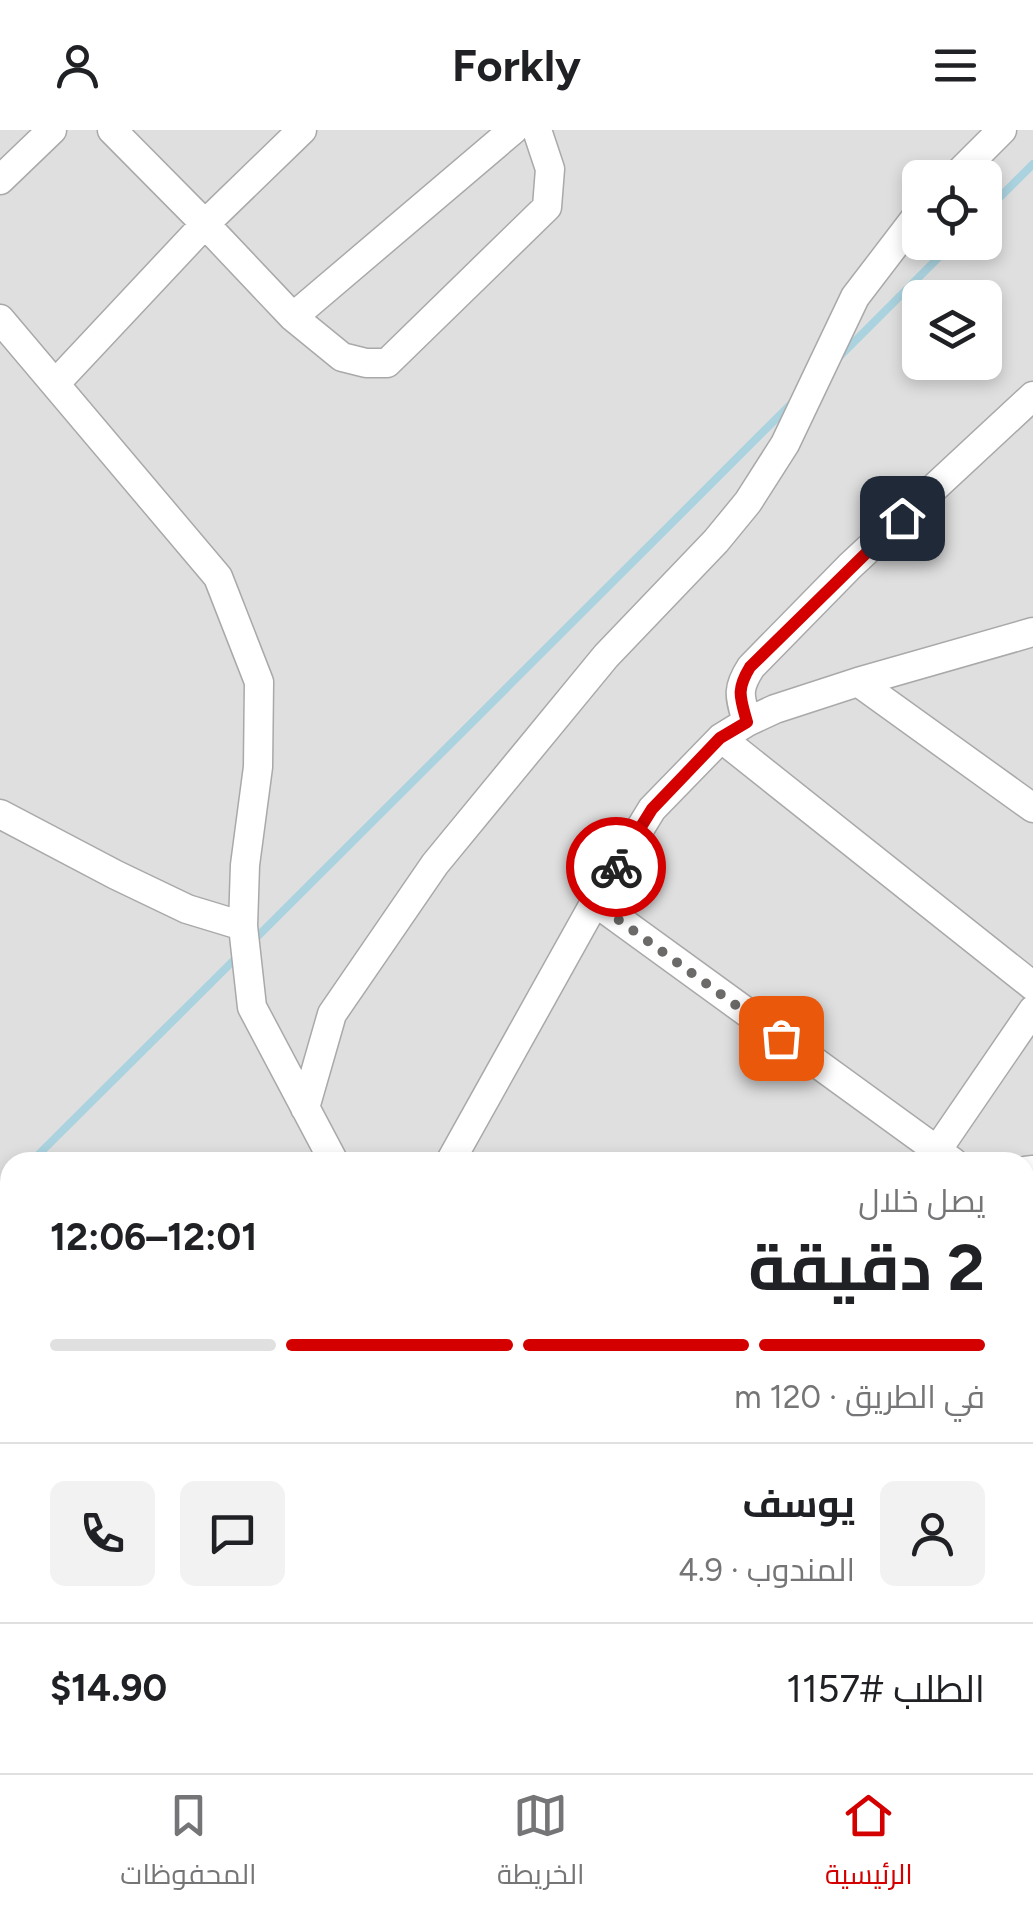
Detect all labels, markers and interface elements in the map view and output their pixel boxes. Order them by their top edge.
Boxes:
icon: person [50,38,105,93]
text: Forkly [452,38,581,92]
icon: menu [928,38,983,93]
map controls [902,160,1002,380]
button: locate [902,160,1002,260]
button: layers [902,280,1002,380]
pin [860,476,945,561]
icon: home [875,491,930,546]
courier [566,817,666,917]
icon: bike [589,840,644,895]
pin [739,996,824,1081]
icon: bag [754,1011,809,1066]
text: يصل خلال [858,1182,985,1220]
text: 12:01–12:06 [50,1214,257,1260]
text: 2 دقيقة [748,1228,985,1306]
text: في الطريق · 120 m [734,1378,985,1416]
button: phone [50,1481,155,1586]
button: chat [180,1481,285,1586]
text: يوسف [742,1481,855,1527]
button: person [880,1481,985,1586]
text: المندوب · 4.9 [678,1551,855,1589]
text: $14.90 [50,1665,167,1711]
text: الطلب #1157 [786,1666,985,1712]
tab: المحفوظات [120,1788,257,1900]
tab: الخريطة [497,1788,584,1900]
tab: الرئيسية [825,1788,913,1900]

